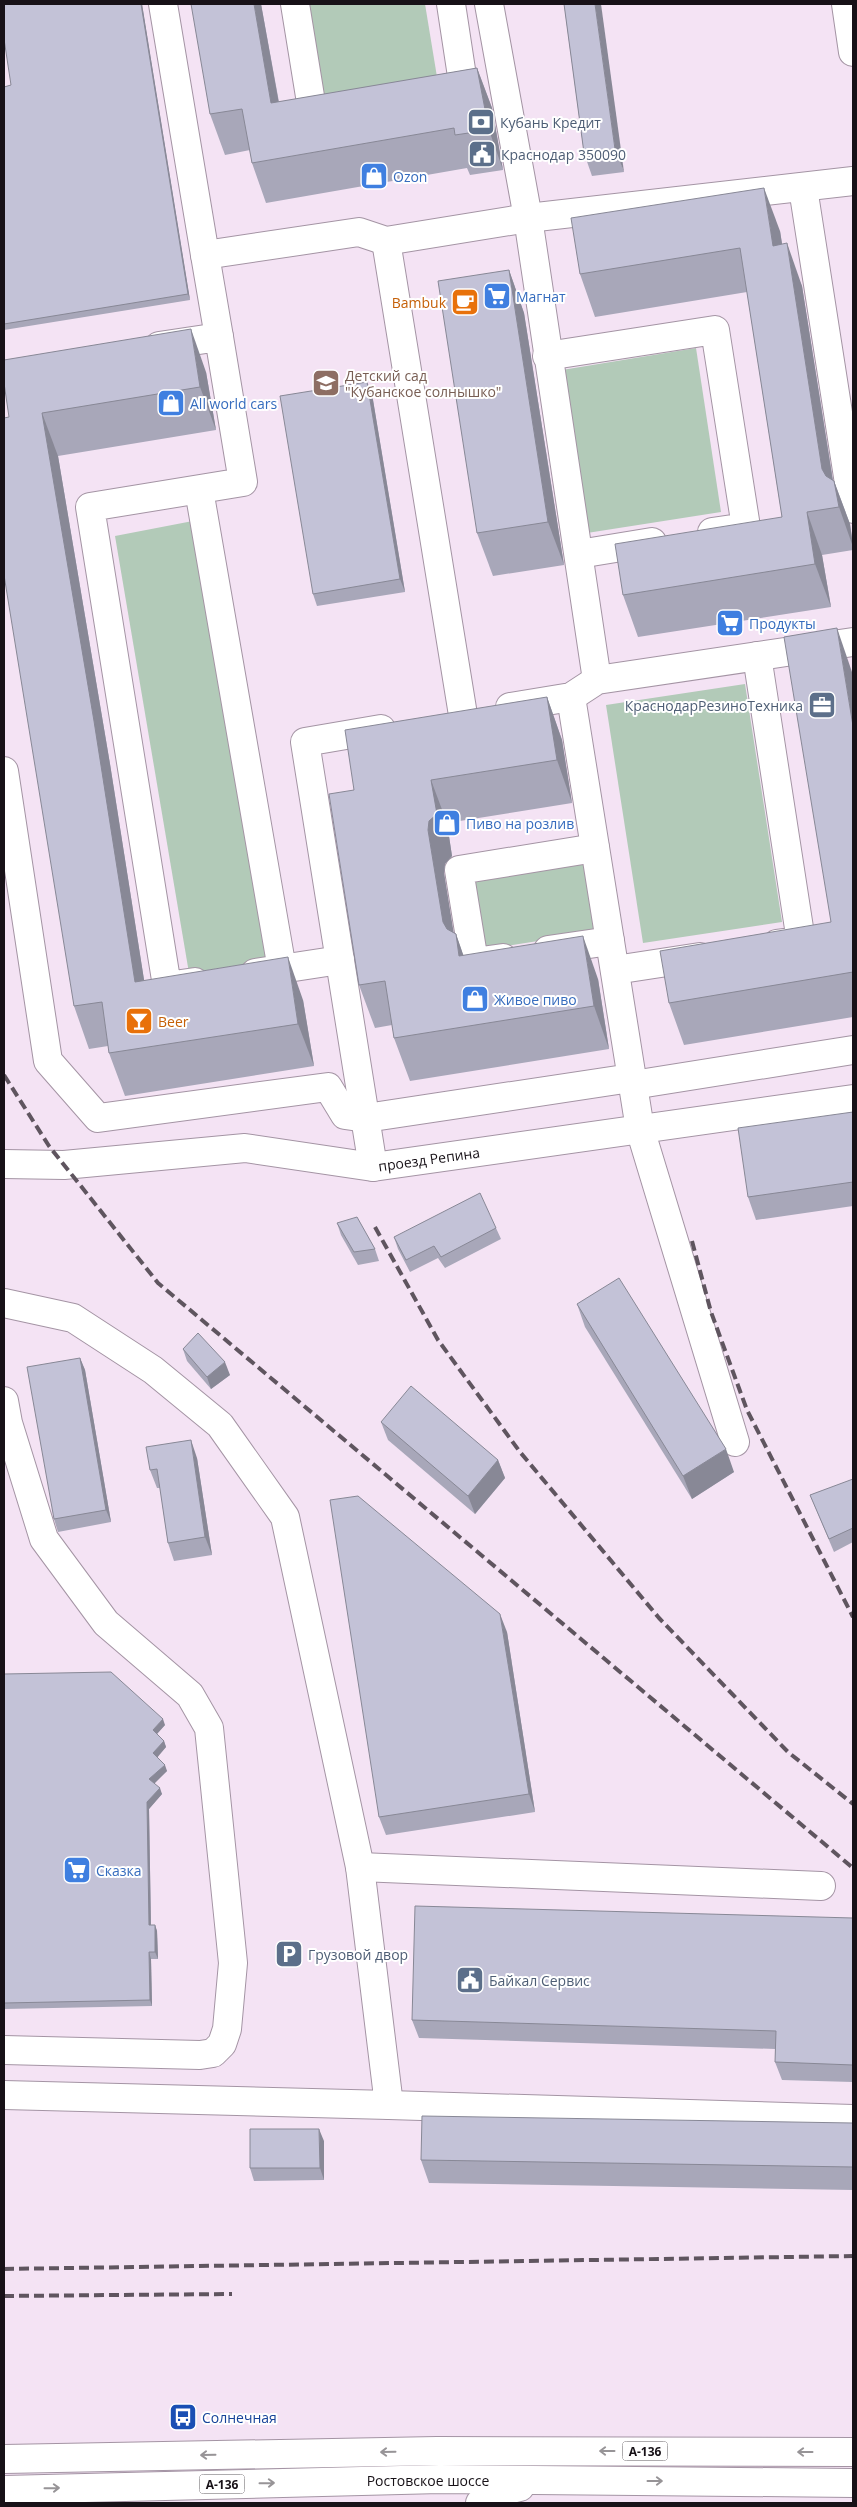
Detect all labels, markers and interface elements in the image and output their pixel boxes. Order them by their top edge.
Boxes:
bank icon: Кубань Кредит [466,107,496,137]
place label: Кубань Кредит [500,113,601,132]
public building icon: Краснодар 350090 [467,139,497,169]
place label: Краснодар 350090 [501,145,626,164]
shop icon: Ozon [359,161,389,191]
place label: Ozon [393,167,427,186]
supermarket icon: Магнат [482,281,512,311]
cafe icon: Bambuk [450,287,480,317]
place label: Магнат [516,287,566,306]
place label: Bambuk [392,293,447,312]
place label: Детский сад "Кубанское солнышко" [345,366,501,401]
school or university icon: Детский сад "Кубанское солнышко" [311,368,341,398]
shop icon: All world cars [156,388,186,418]
place label: All world cars [190,394,277,413]
supermarket icon: Продукты [715,608,745,638]
place label: Продукты [749,614,816,633]
office icon: КраснодарРезиноТехника [807,690,837,720]
place label: КраснодарРезиноТехника [625,696,803,715]
shop icon: Пиво на розлив [432,808,462,838]
place label: Пиво на розлив [466,814,574,833]
shop icon: Живое пиво [460,984,490,1014]
place label: Живое пиво [494,990,577,1009]
bar icon: Beer [124,1006,154,1036]
place label: Beer [158,1012,189,1031]
street label: проезд Репина [377,1142,481,1176]
supermarket icon: Сказка [62,1855,92,1885]
place label: Сказка [96,1861,142,1880]
parking icon: Грузовой двор [274,1939,304,1969]
place label: Грузовой двор [308,1945,408,1964]
public building icon: Байкал Сервис [455,1965,485,1995]
place label: Байкал Сервис [489,1971,590,1990]
bus stop icon: Солнечная [168,2402,198,2432]
place label: Солнечная [202,2408,277,2427]
road number: А-136 [622,2442,668,2460]
one-way arrow [599,2446,616,2456]
one-way arrow [381,2447,397,2457]
one-way arrow [797,2447,813,2457]
one-way arrow [201,2451,217,2460]
street label: Ростовское шоссе [367,2471,489,2490]
road number: А-136 [200,2474,244,2494]
one-way arrow [646,2476,663,2486]
one-way arrow [259,2478,275,2488]
one-way arrow [44,2483,60,2493]

